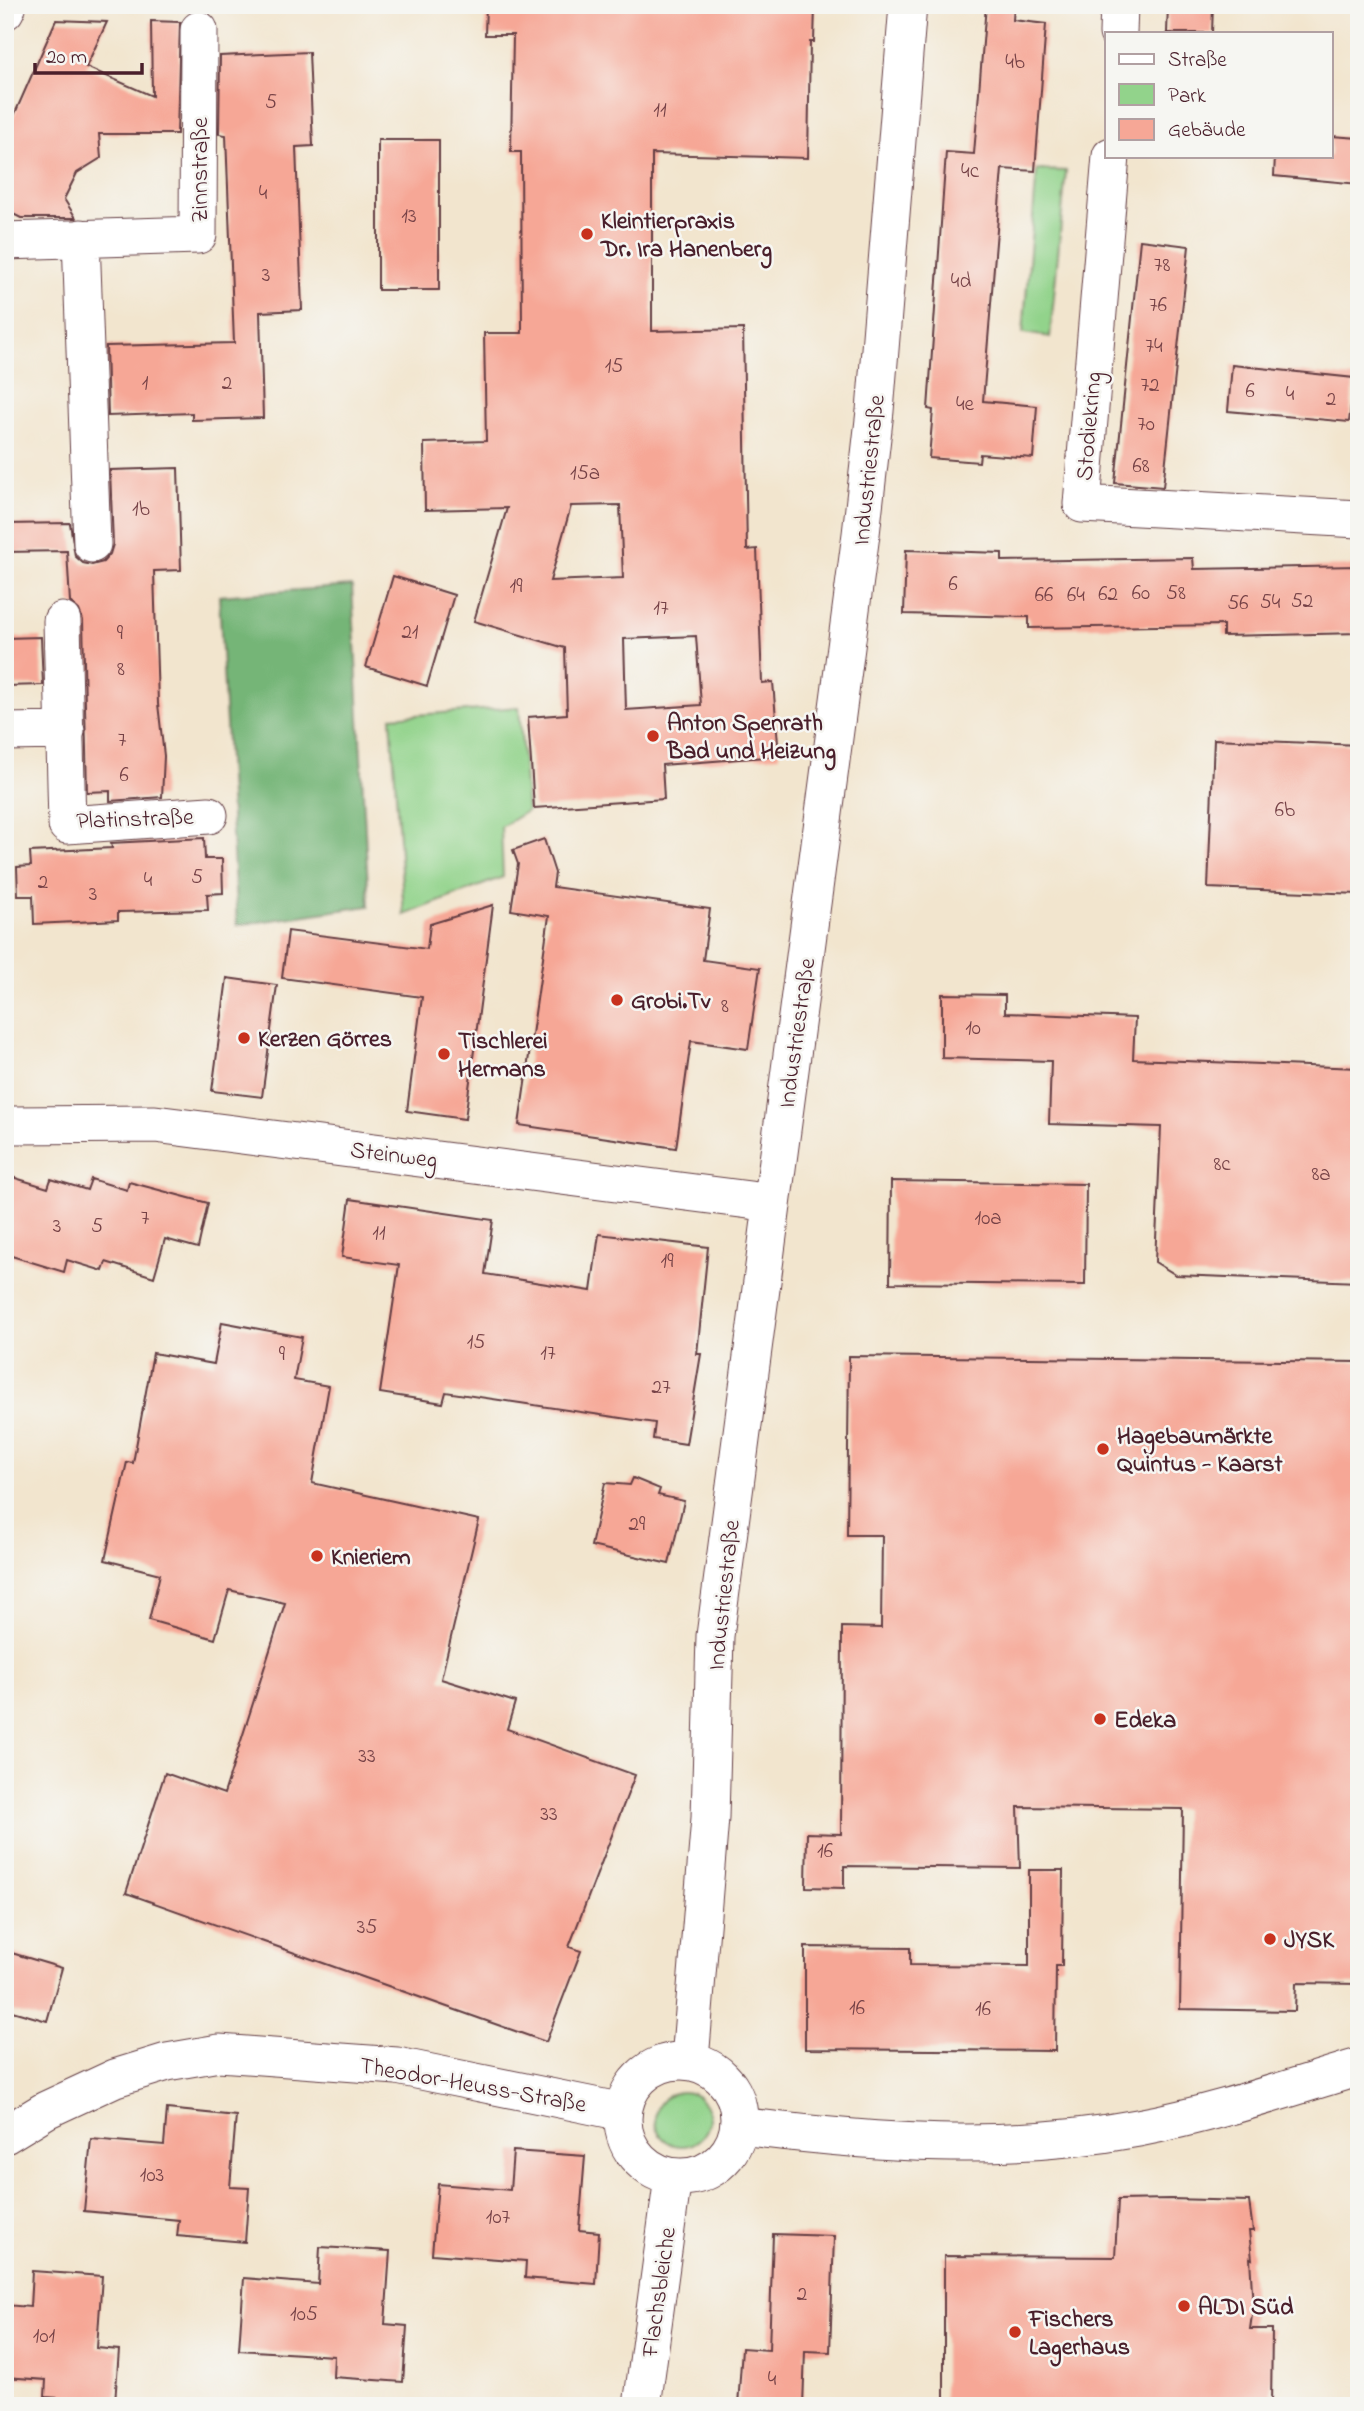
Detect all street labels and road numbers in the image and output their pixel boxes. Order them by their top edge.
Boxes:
street label: Zinnstraße [184,117,219,223]
street label: Stodiekring [1068,370,1113,482]
street label: Industriestraße [845,393,896,547]
street label: Platinstraße [76,801,195,840]
street label: Industriestraße [771,956,826,1111]
street label: Steinweg [348,1134,439,1179]
street label: Industriestraße [700,1518,751,1672]
street label: Theodor-Heuss-Straße [356,2049,589,2124]
street label: Flachsbleiche [634,2225,687,2360]

